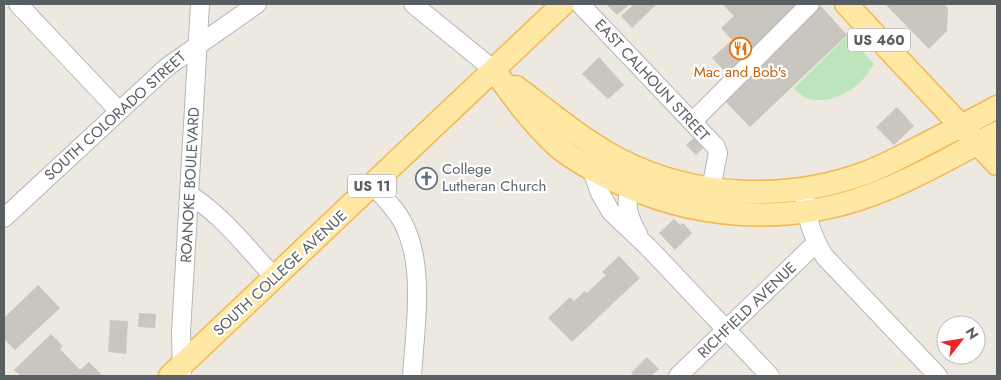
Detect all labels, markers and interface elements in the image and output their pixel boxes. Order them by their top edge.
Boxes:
street label: EAST CALHOUN STREET [589,14,715,146]
road number: US 460 [848,28,910,52]
restaurant icon: Mac and Bob's [728,37,752,61]
street label: SOUTH COLORADO STREET [39,46,191,186]
place label: Mac and Bob's [694,61,786,83]
street label: ROANOKE BOULEVARD [175,107,205,263]
place label: College Lutheran Church [442,158,546,197]
church icon: College Lutheran Church [414,166,438,190]
road number: US 11 [348,175,396,198]
street label: SOUTH COLLEGE AVENUE [208,205,352,341]
street label: RICHFIELD AVENUE [693,257,801,363]
north arrow [936,315,986,365]
text: N [961,323,984,343]

